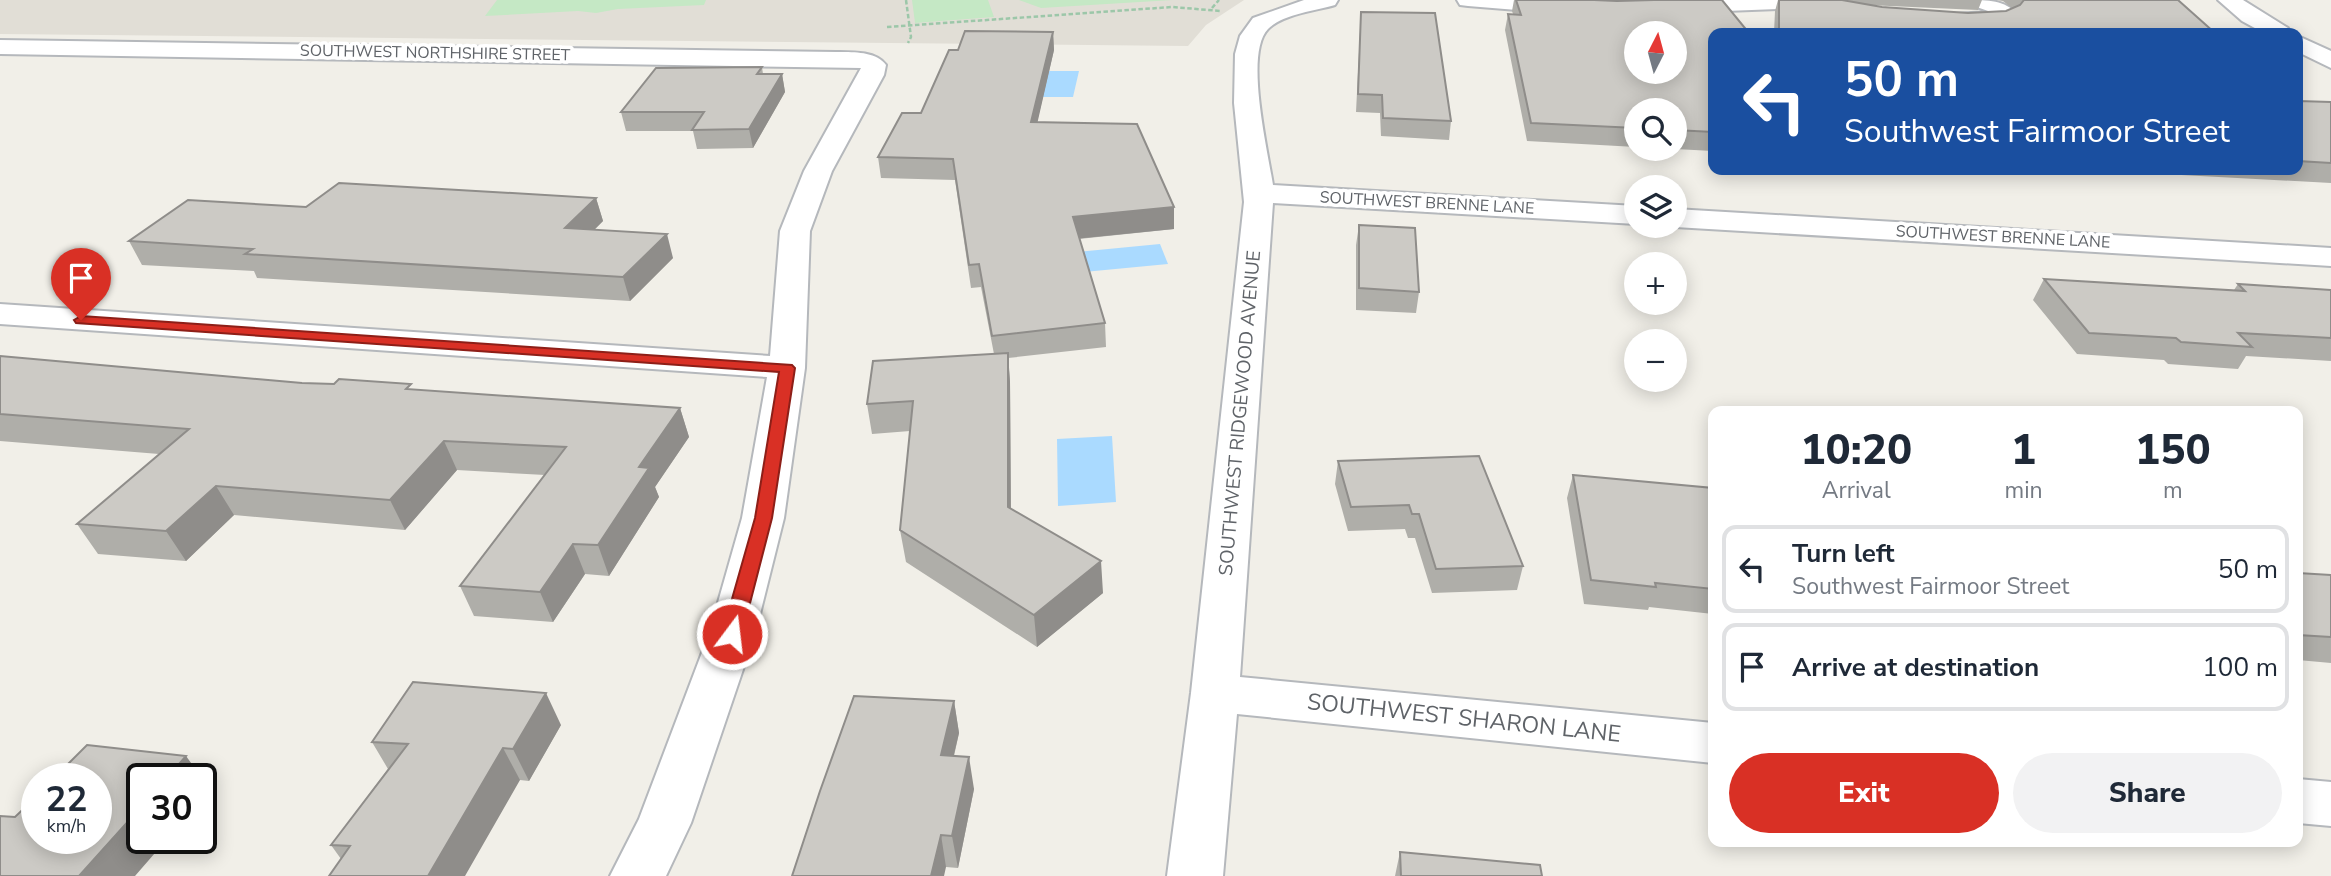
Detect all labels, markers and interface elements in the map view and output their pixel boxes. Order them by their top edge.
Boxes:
north arrow [1624,21,1687,84]
map controls [1624,21,1687,392]
street label: SOUTHWEST NORTHSHIRE STREET [300,40,571,66]
text: 50 m [1844,46,1959,113]
icon: left [1729,56,1820,147]
button: search [1624,98,1687,161]
text: Southwest Fairmoor Street [1844,110,2230,153]
button: layers [1624,175,1687,238]
street label: SOUTHWEST BRENNE LANE [1319,186,1535,220]
street label: SOUTHWEST BRENNE LANE [1895,220,2111,254]
pin [51,248,111,320]
street label: SOUTHWEST RIDGEWOOD AVENUE [1213,249,1267,577]
button: + [1624,252,1687,315]
icon: arrive [62,259,100,297]
button: − [1624,329,1687,392]
text: 10:20 [1800,422,1912,479]
text: 1 [2011,422,2036,479]
text: 150 [2135,422,2211,479]
text: Arrival [1822,475,1891,506]
text: min [2005,475,2043,506]
text: m [2163,475,2183,506]
text: Turn left [1792,536,1895,571]
icon: left [1733,550,1771,588]
text: 50 m [2218,552,2278,587]
text: Southwest Fairmoor Street [1792,571,2069,602]
position arrow [695,597,769,671]
icon: arrive [1733,648,1771,686]
text: Arrive at destination [1792,650,2039,685]
text: 100 m [2202,650,2278,685]
street label: SOUTHWEST SHARON LANE [1306,686,1622,750]
button: Exit [1729,753,1999,833]
button: Share [2013,753,2282,833]
speed limit sign: 30 [126,763,217,854]
text: 22 [45,776,88,823]
text: km/h [47,814,86,838]

